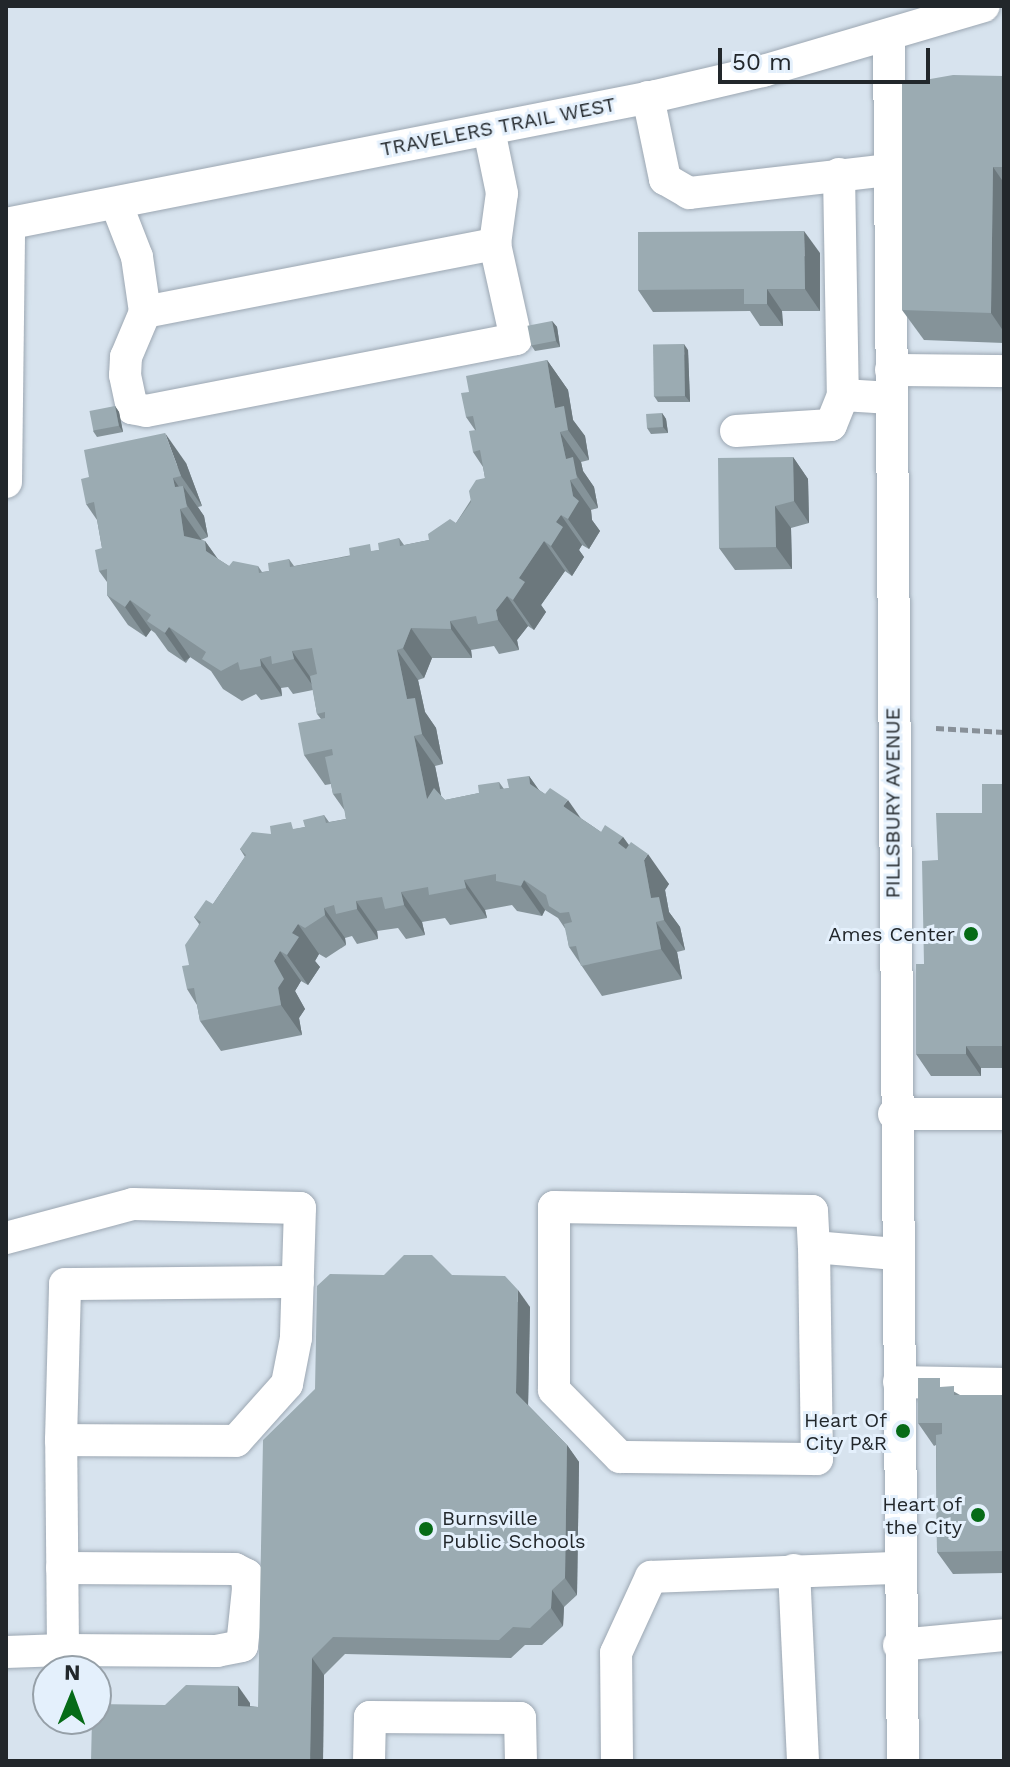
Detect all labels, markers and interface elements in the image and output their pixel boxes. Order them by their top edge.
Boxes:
scale bar [722,32,934,82]
text: 50 m [732,48,792,76]
street label: TRAVELERS TRAIL WEST [378,92,618,162]
street label: PILLSBURY AVENUE [881,707,905,899]
place label: Ames Center [828,922,955,946]
marker: Ames Center [962,925,980,943]
place label: Heart Of City P&R [804,1408,887,1455]
marker: Heart Of City P&R [894,1422,912,1440]
place label: Heart of the City [882,1492,962,1539]
place label: Burnsville Public Schools [442,1506,586,1553]
marker: Heart of the City [969,1506,987,1524]
marker: Burnsville Public Schools [417,1520,435,1538]
north arrow [32,1655,112,1735]
text: N [64,1660,81,1685]

